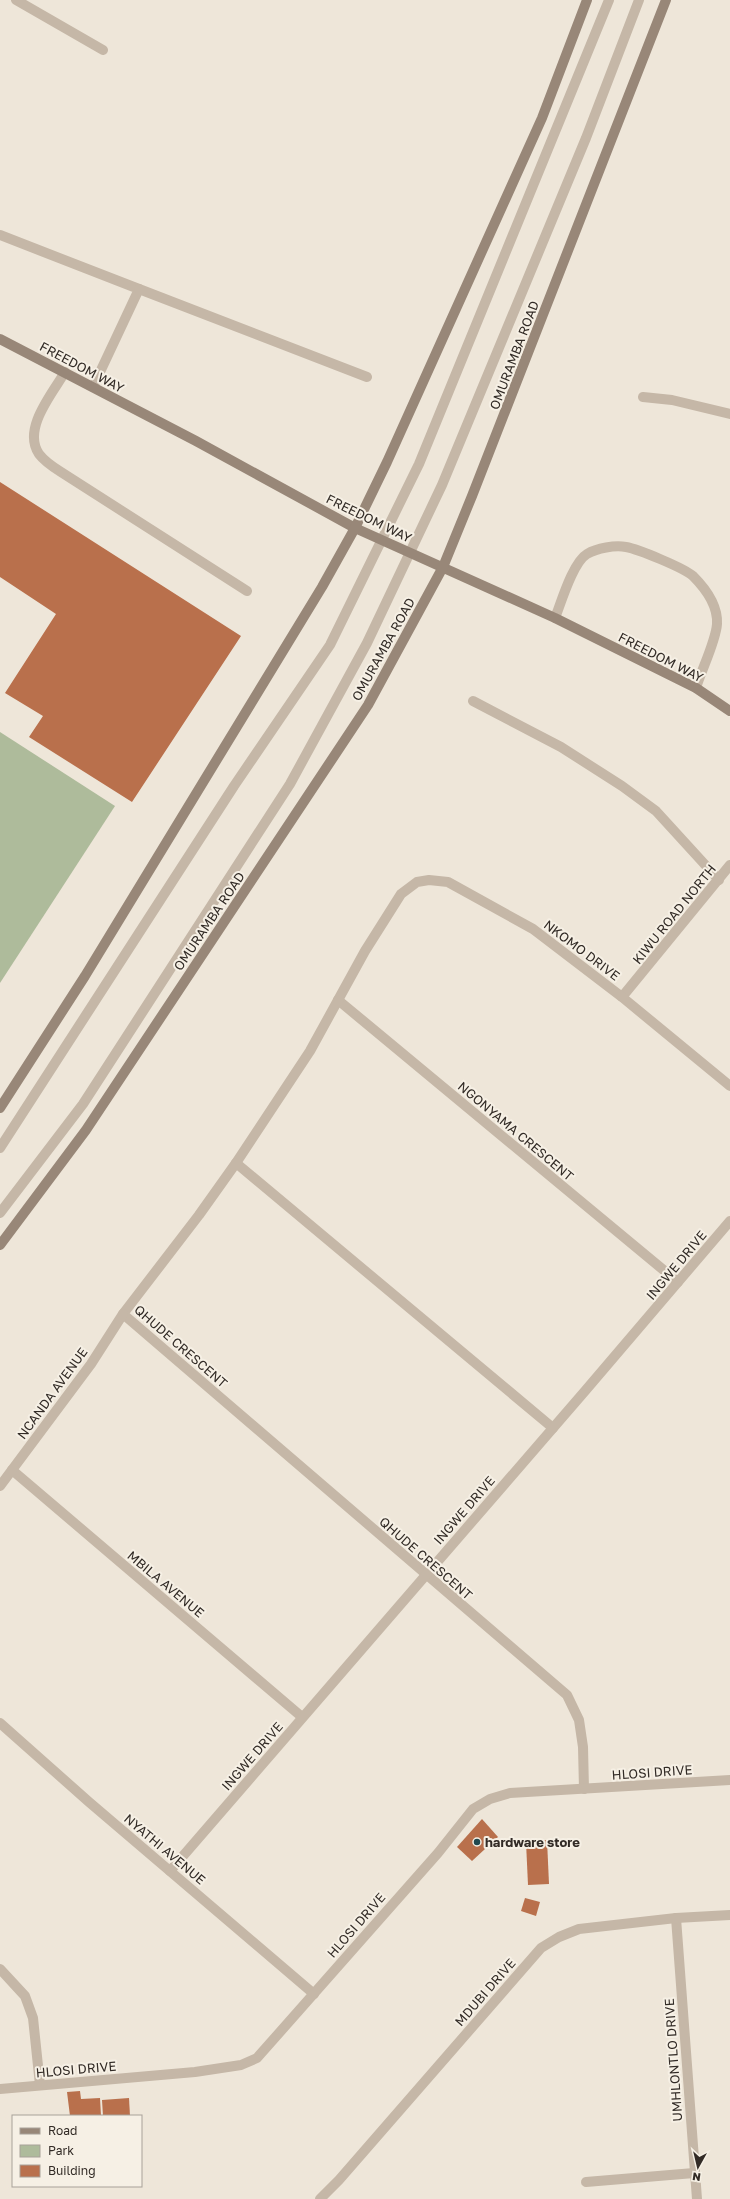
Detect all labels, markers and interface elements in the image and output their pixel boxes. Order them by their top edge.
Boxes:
street label: OMURAMBA ROAD [486,298,542,412]
street label: FREEDOM WAY [37,338,127,396]
street label: FREEDOM WAY [324,490,415,546]
street label: OMURAMBA ROAD [348,595,418,703]
street label: FREEDOM WAY [616,629,707,686]
street label: KIWU ROAD NORTH [629,861,719,967]
street label: OMURAMBA ROAD [170,869,248,973]
street label: NKOMO DRIVE [541,916,623,984]
street label: NGONYAMA CRESCENT [455,1078,577,1184]
street label: INGWE DRIVE [642,1227,710,1303]
street label: QHUDE CRESCENT [131,1301,231,1391]
street label: NCANDA AVENUE [13,1344,91,1442]
street label: INGWE DRIVE [430,1473,498,1547]
street label: QHUDE CRESCENT [376,1513,476,1603]
street label: MBILA AVENUE [124,1547,208,1621]
street label: INGWE DRIVE [218,1719,286,1793]
street label: HLOSI DRIVE [611,1761,693,1783]
street label: NYATHI AVENUE [121,1810,209,1888]
place label: hardware store [485,1834,580,1850]
marker: hardware store [472,1837,482,1847]
street label: HLOSI DRIVE [323,1889,389,1961]
street label: MDUBI DRIVE [451,1955,519,2029]
street label: UMHLONTLO DRIVE [661,1998,685,2122]
street label: HLOSI DRIVE [35,2058,117,2080]
legend [12,2115,142,2187]
text: Road [48,2123,77,2138]
text: Park [48,2143,74,2158]
north arrow [678,2147,718,2187]
text: Building [48,2163,96,2178]
text: N [691,2170,702,2184]

